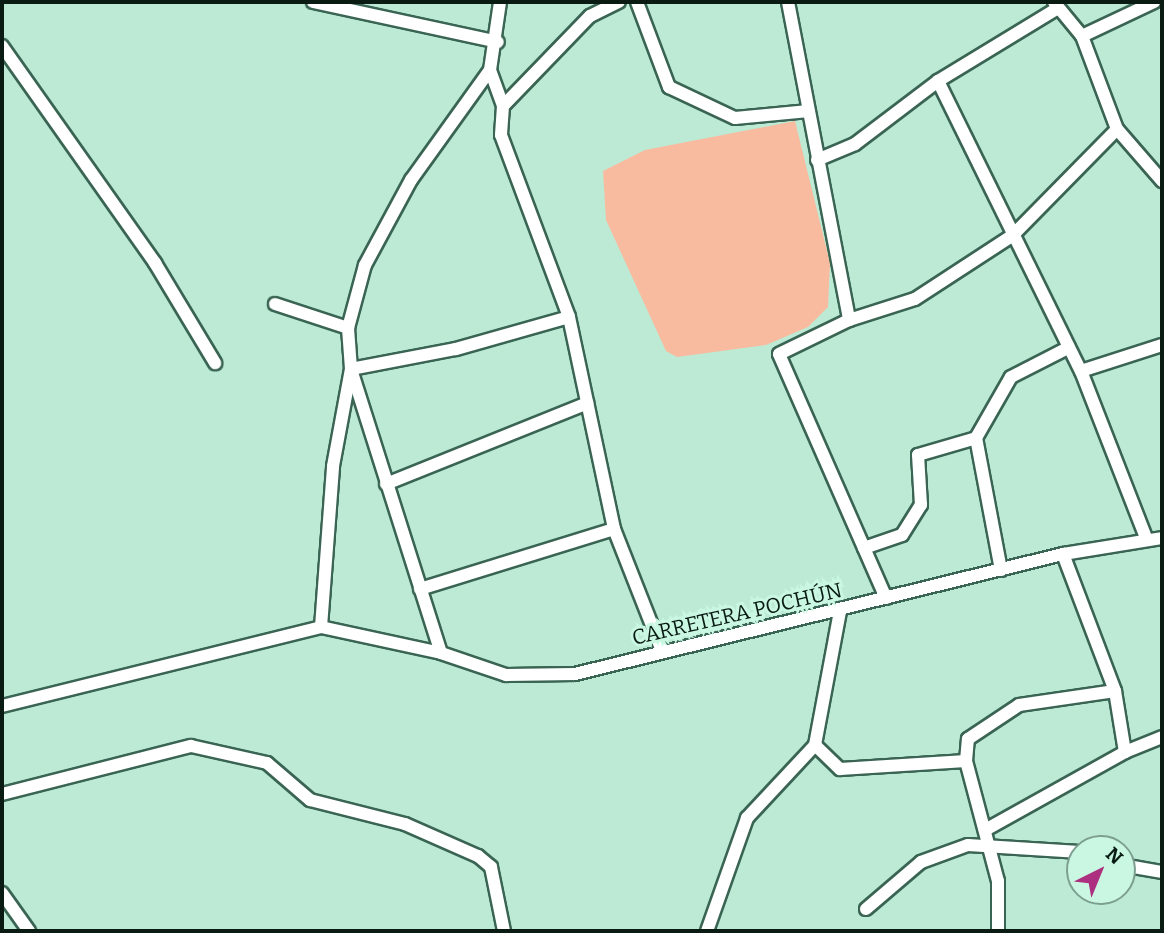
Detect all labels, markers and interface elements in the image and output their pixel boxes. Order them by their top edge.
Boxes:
street label: CARRETERA POCHÚN [630,578,844,650]
north arrow [1066,835,1136,905]
text: N [1101,842,1128,869]

